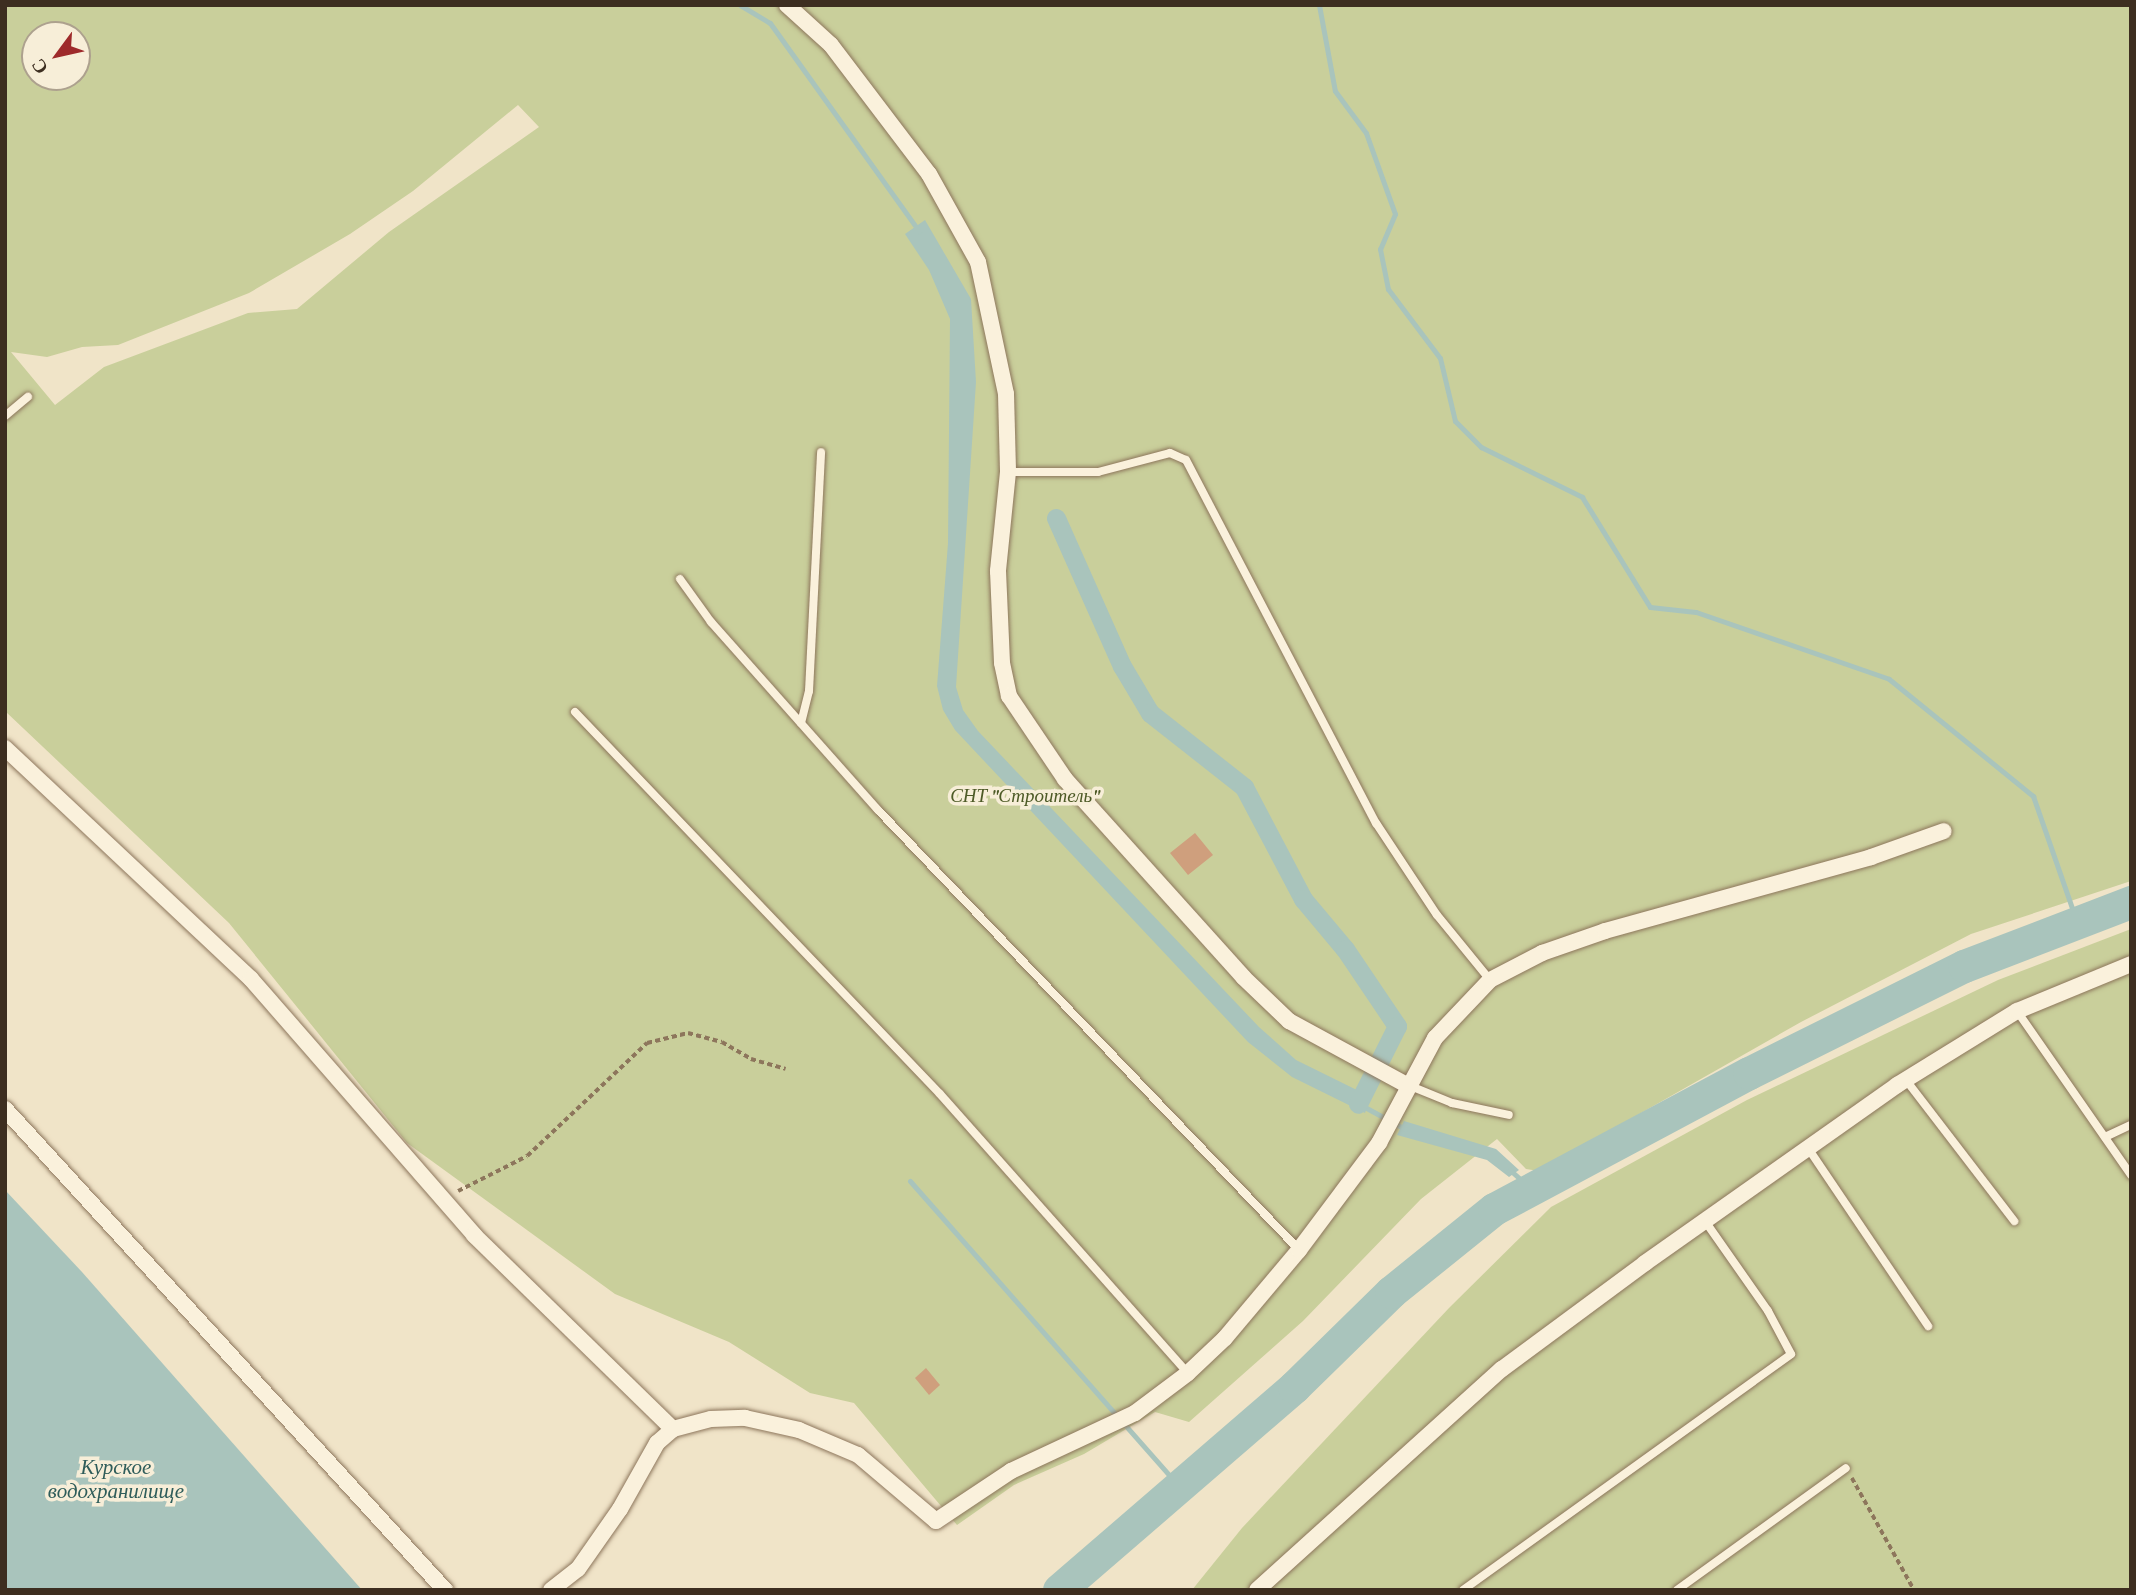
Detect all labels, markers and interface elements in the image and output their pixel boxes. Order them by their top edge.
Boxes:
north arrow [21,21,91,91]
text: С [27,55,52,78]
park label: СНТ "Строитель" [950,785,1100,807]
water label: Курское водохранилище [48,1454,184,1504]

